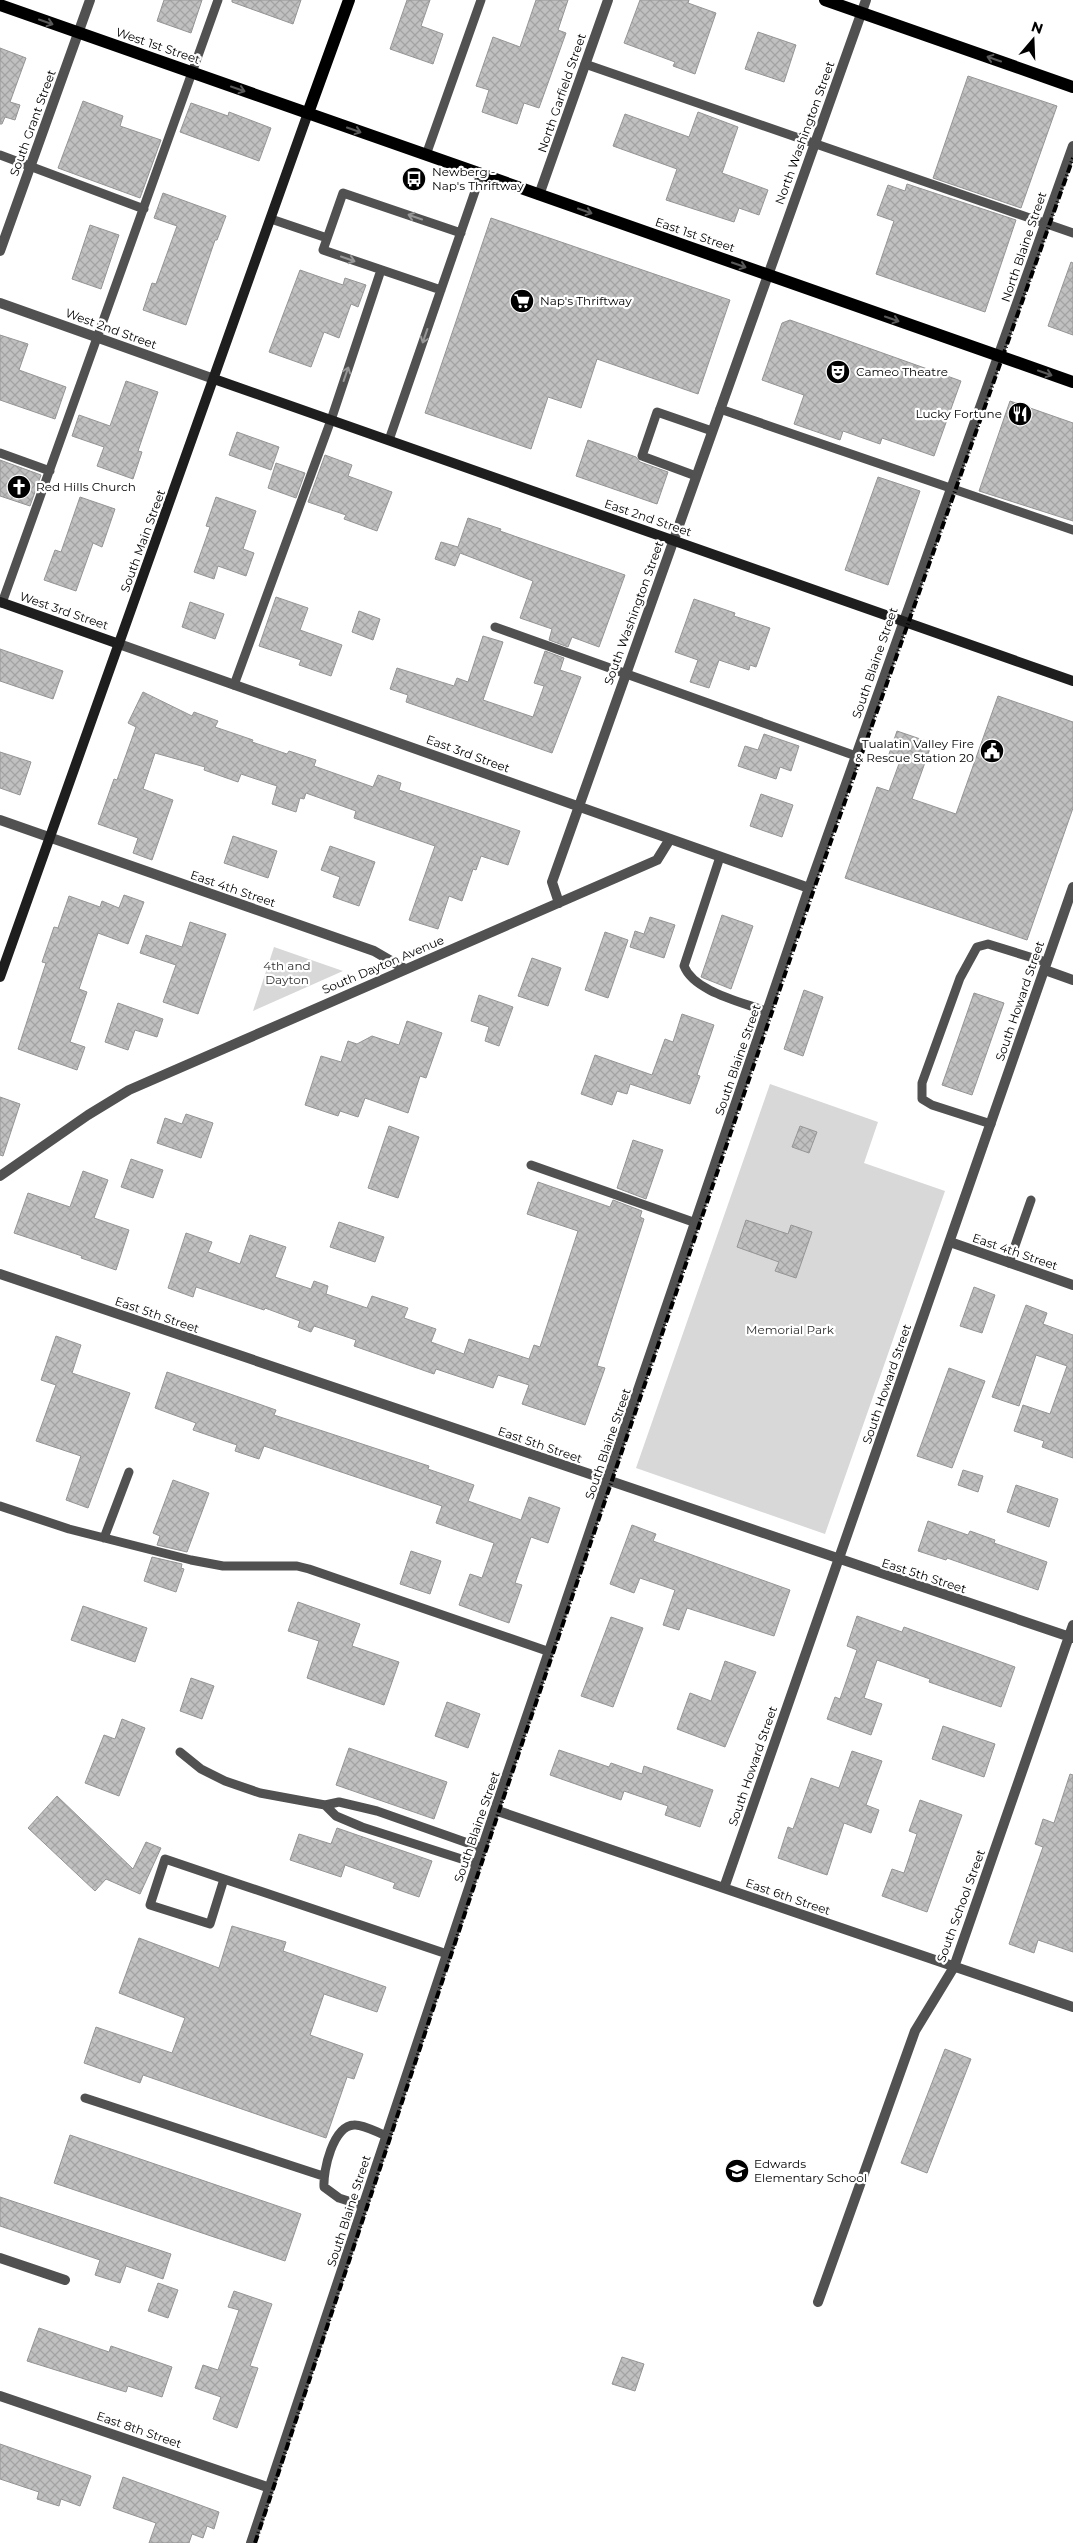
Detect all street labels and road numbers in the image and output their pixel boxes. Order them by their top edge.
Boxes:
street label: West 1st Street [114,24,202,67]
street label: North Garfield Street [534,31,589,154]
street label: North Washington Street [772,59,838,207]
street label: South Grant Street [6,67,59,178]
street label: North Blaine Street [998,190,1050,304]
street label: East 1st Street [653,214,737,255]
street label: West 2nd Street [63,305,159,352]
street label: South Main Street [117,487,168,594]
street label: East 2nd Street [603,496,694,540]
street label: South Washington Street [600,539,667,687]
street label: West 3rd Street [18,588,111,633]
street label: South Blaine Street [848,605,901,720]
street label: East 3rd Street [424,731,512,776]
street label: East 4th Street [189,867,278,910]
street label: South Dayton Avenue [320,932,446,997]
street label: South Howard Street [992,939,1047,1063]
street label: South Blaine Street [711,1002,764,1117]
street label: East 4th Street [971,1230,1060,1273]
street label: East 5th Street [113,1293,201,1336]
street label: South Howard Street [859,1322,914,1446]
street label: South Blaine Street [581,1386,634,1501]
street label: East 5th Street [496,1423,584,1466]
street label: East 5th Street [880,1555,968,1596]
street label: South Howard Street [725,1704,780,1828]
street label: South Blaine Street [450,1769,503,1884]
street label: South School Street [933,1847,988,1964]
street label: East 6th Street [744,1875,833,1918]
street label: South Blaine Street [323,2153,374,2269]
street label: East 8th Street [95,2408,184,2451]

